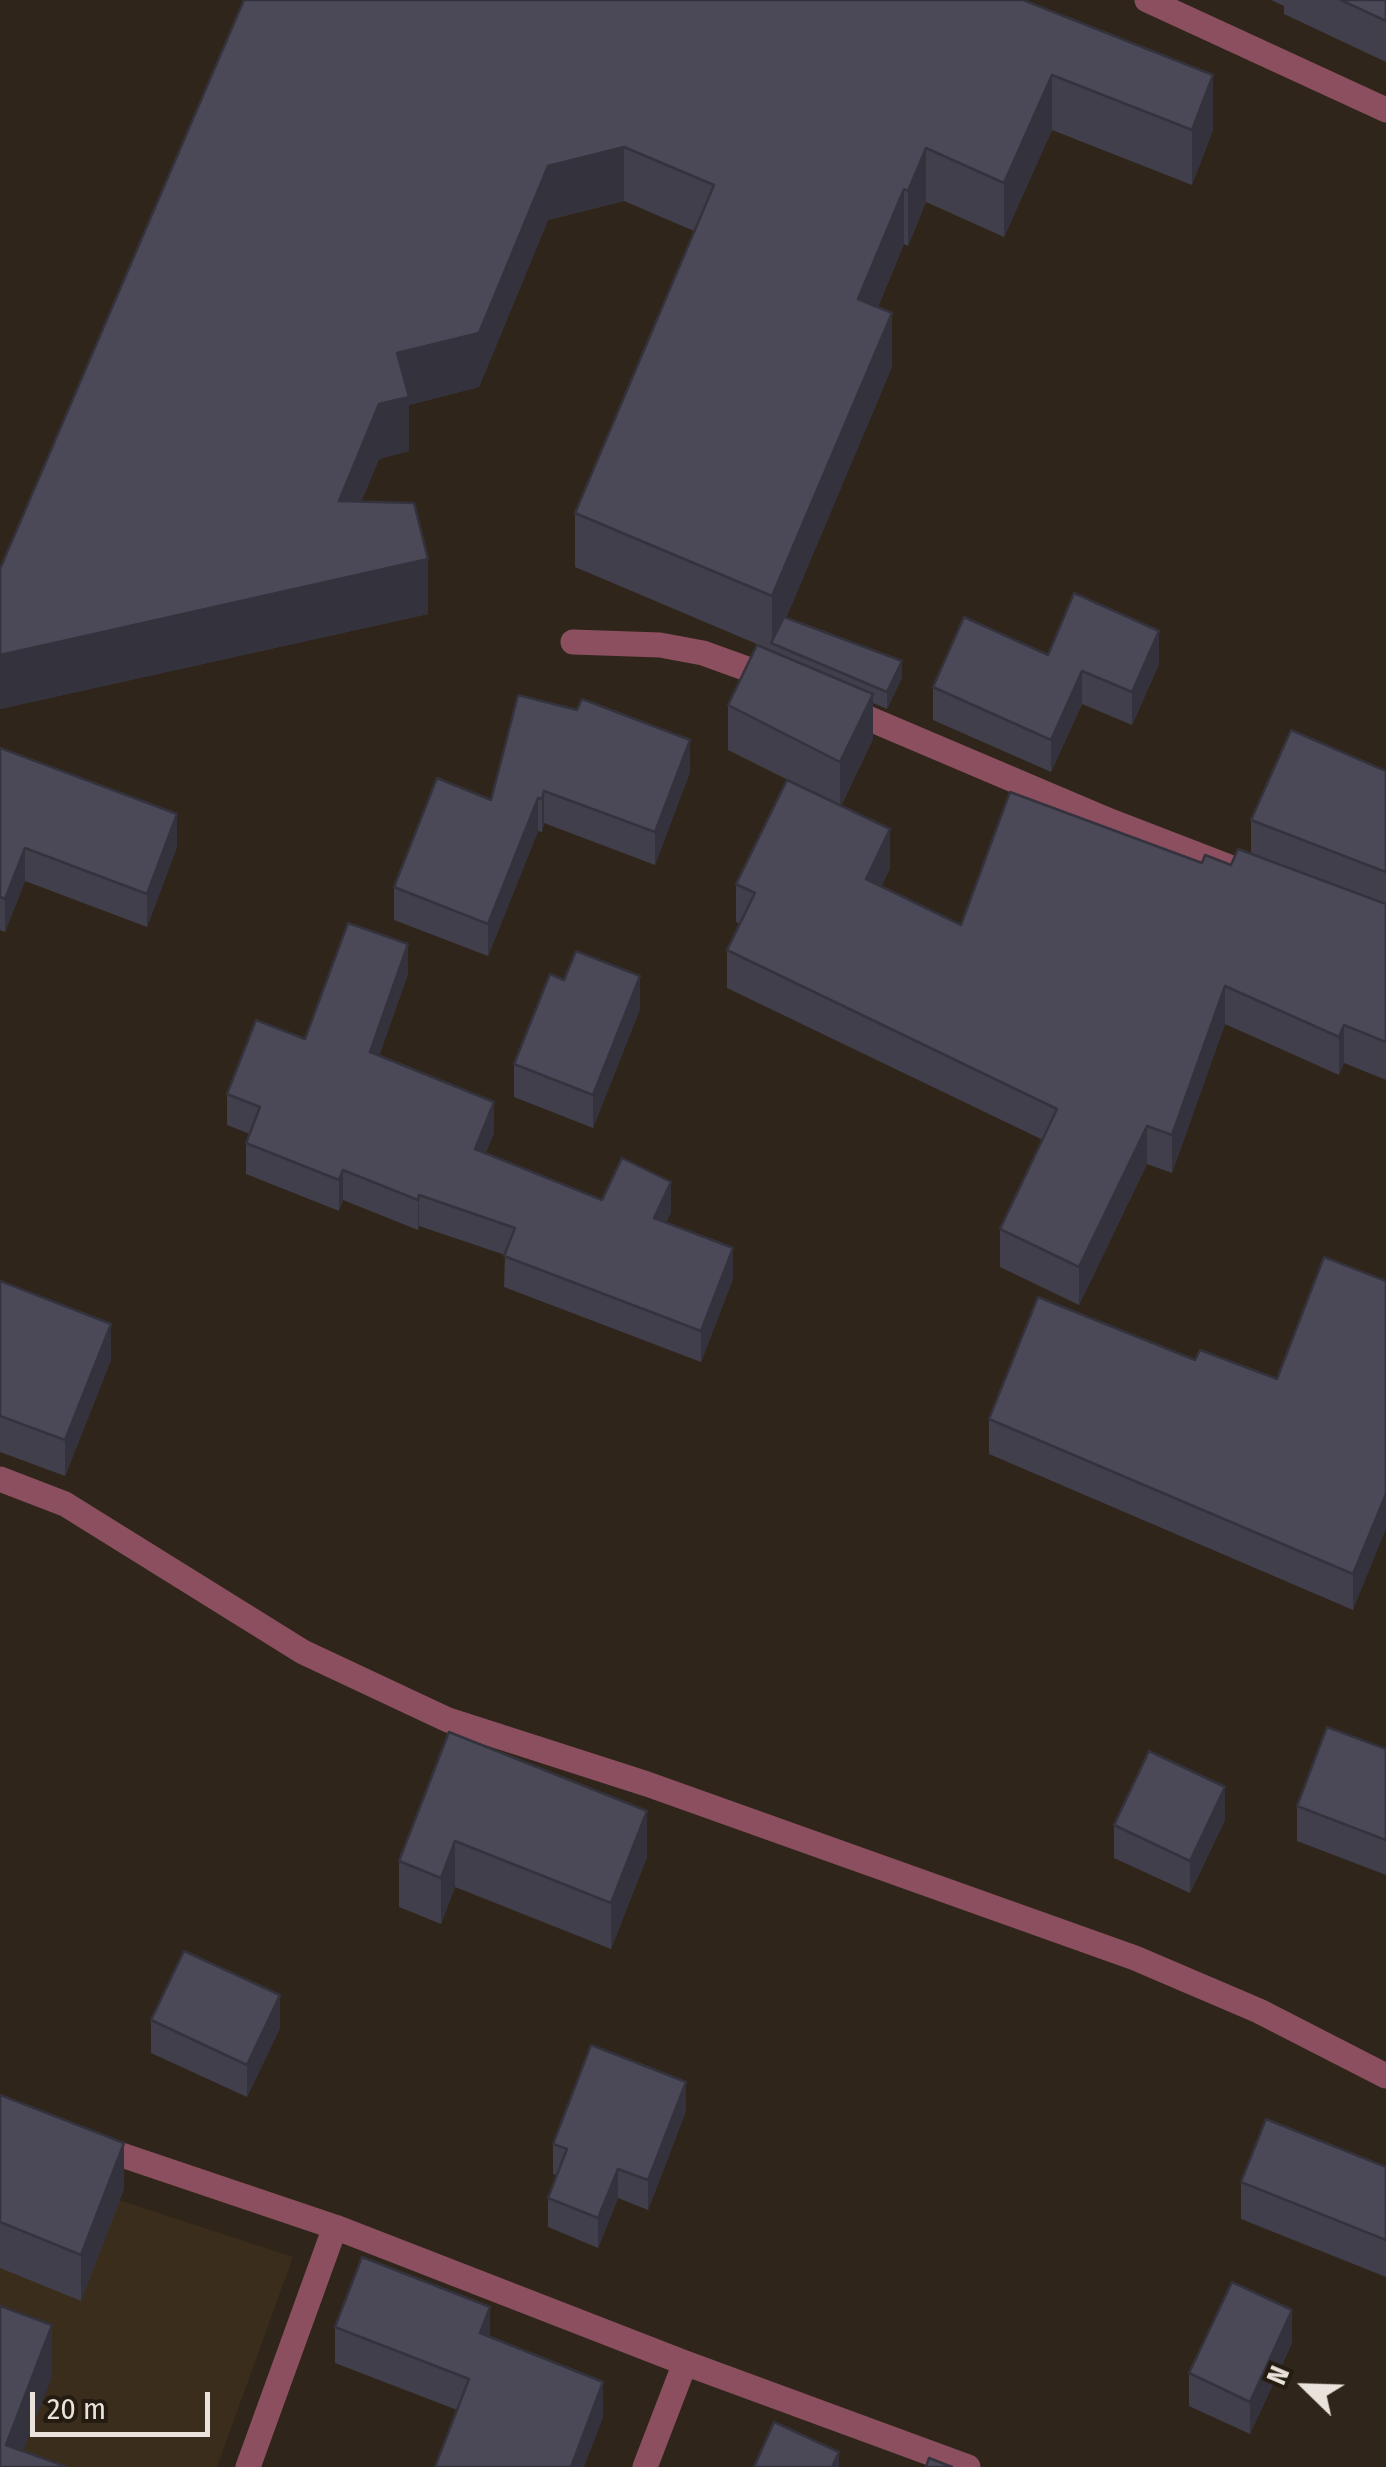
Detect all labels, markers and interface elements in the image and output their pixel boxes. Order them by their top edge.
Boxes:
north arrow [1256,2337,1356,2437]
text: N [1259,2361,1296,2389]
scale bar [35,2372,215,2434]
text: 20 m [47,2391,106,2427]

